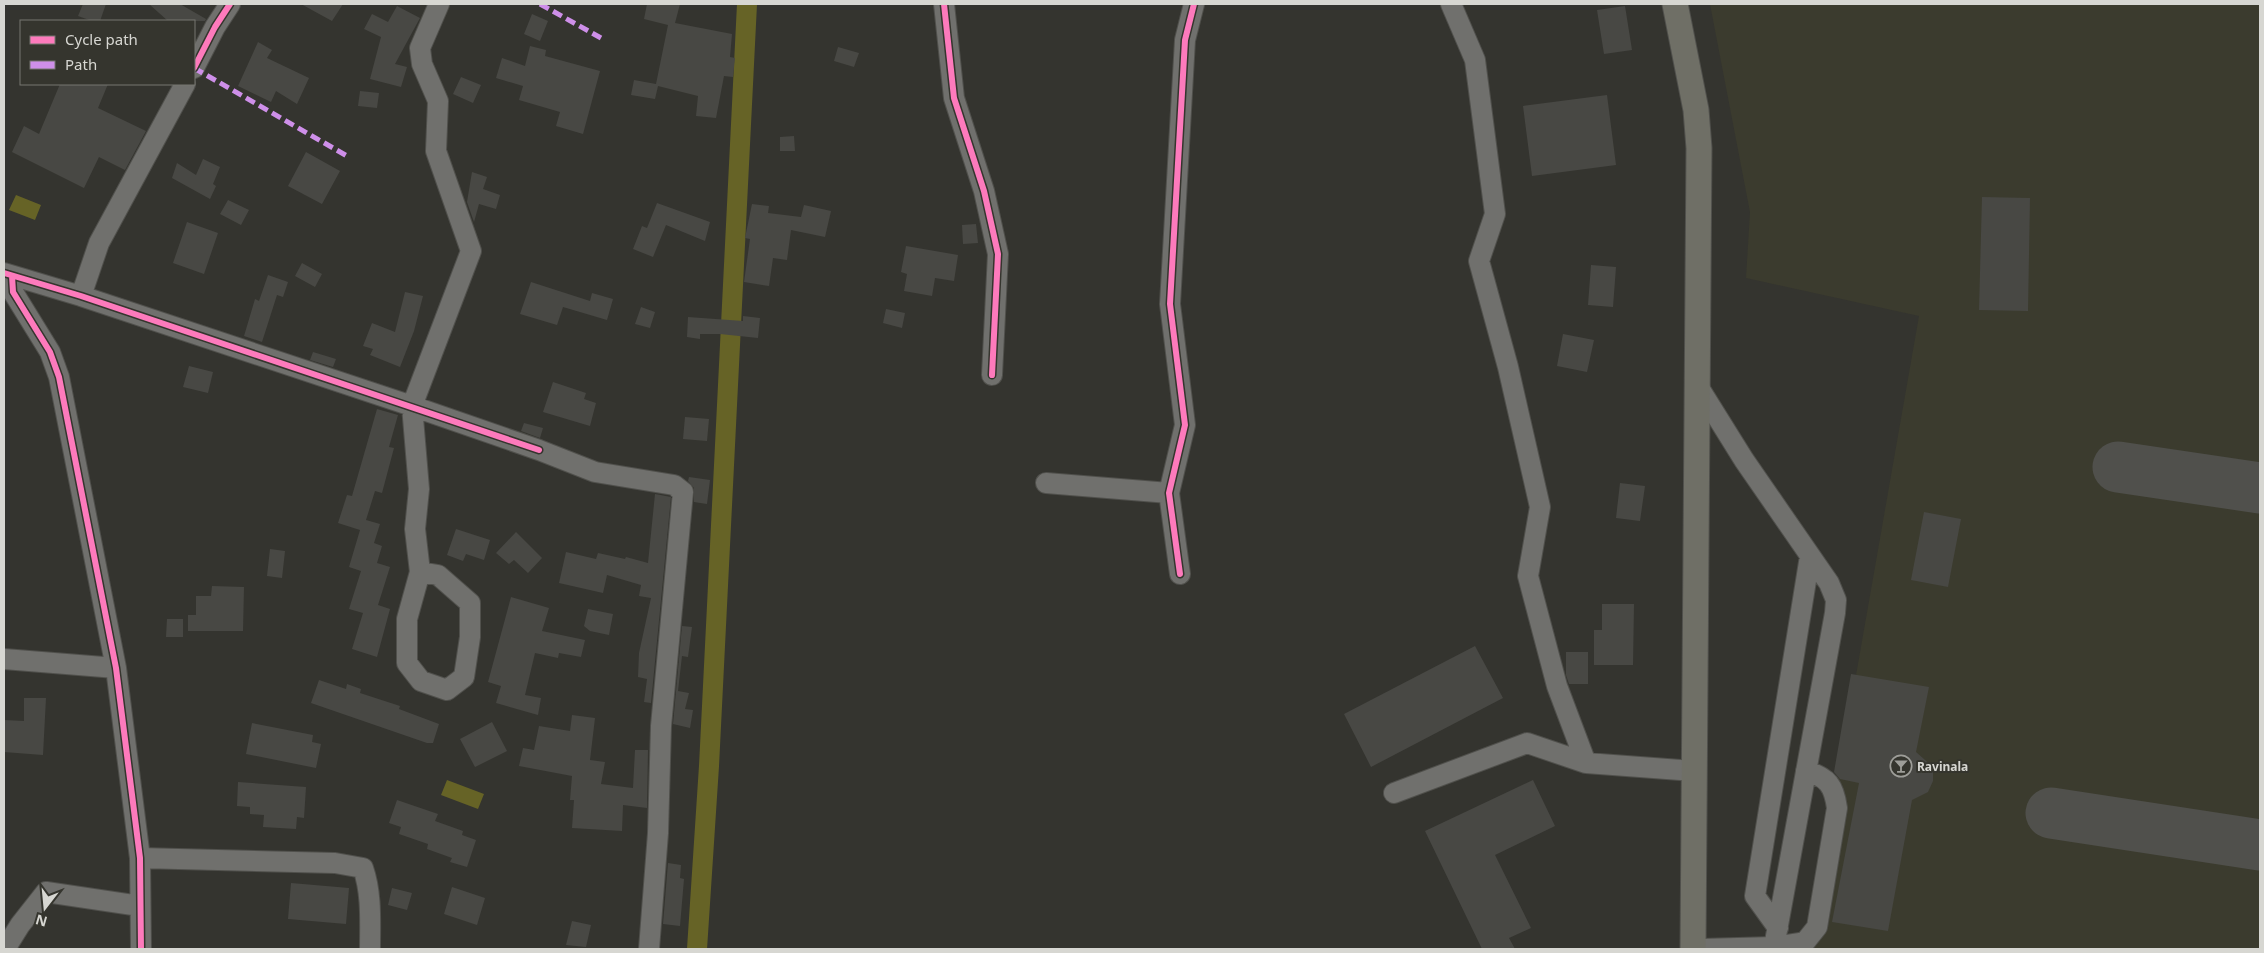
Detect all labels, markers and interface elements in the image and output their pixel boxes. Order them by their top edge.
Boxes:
legend [20,20,195,85]
text: Cycle path [65,29,138,49]
text: Path [65,54,97,74]
bar icon: Ravinala [1889,754,1913,778]
place label: Ravinala [1917,758,1968,775]
north arrow [20,883,70,933]
text: N [33,910,49,932]

